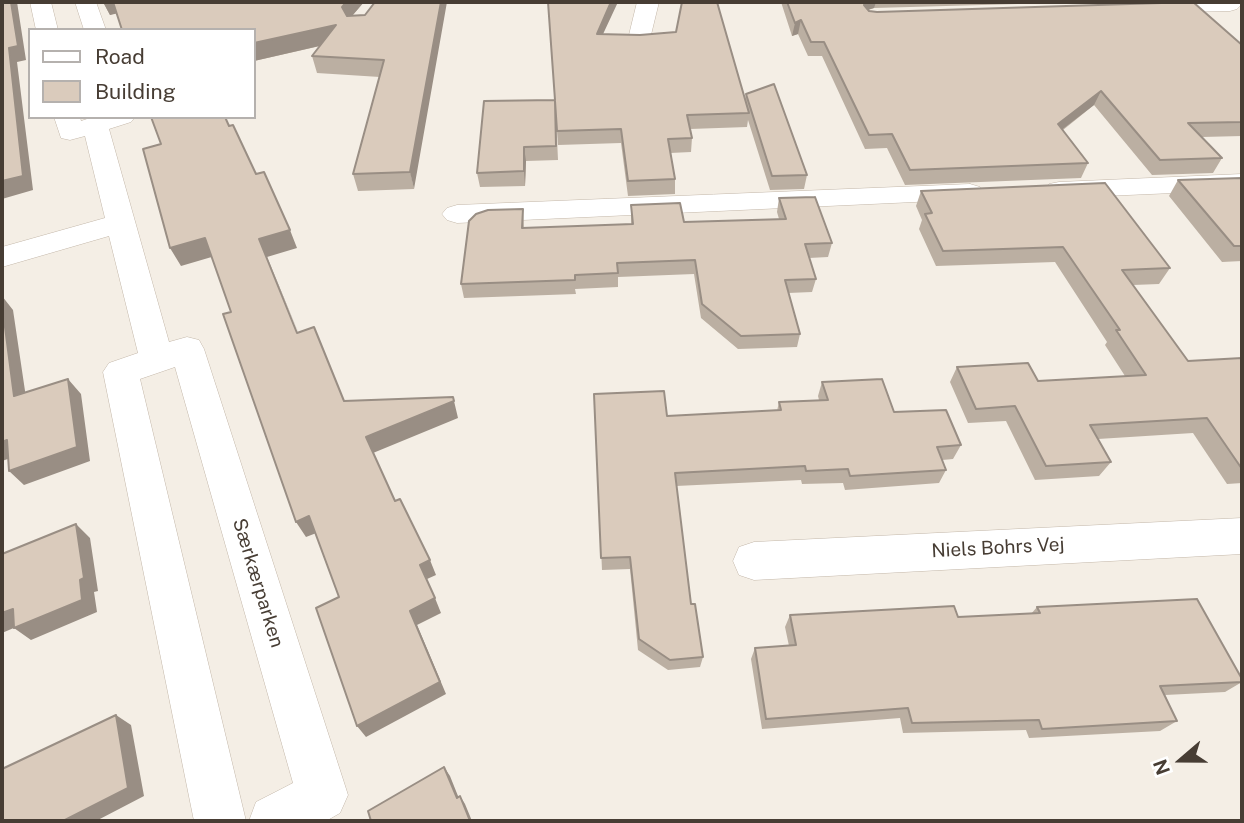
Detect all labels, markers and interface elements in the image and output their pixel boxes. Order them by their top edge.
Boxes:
legend [28,28,256,119]
text: Road [95,44,145,69]
text: Building [95,79,176,104]
street label: Særkærparken [228,516,288,650]
street label: Niels Bohrs Vej [931,533,1065,563]
north arrow [1146,725,1216,795]
text: N [1148,756,1174,778]

